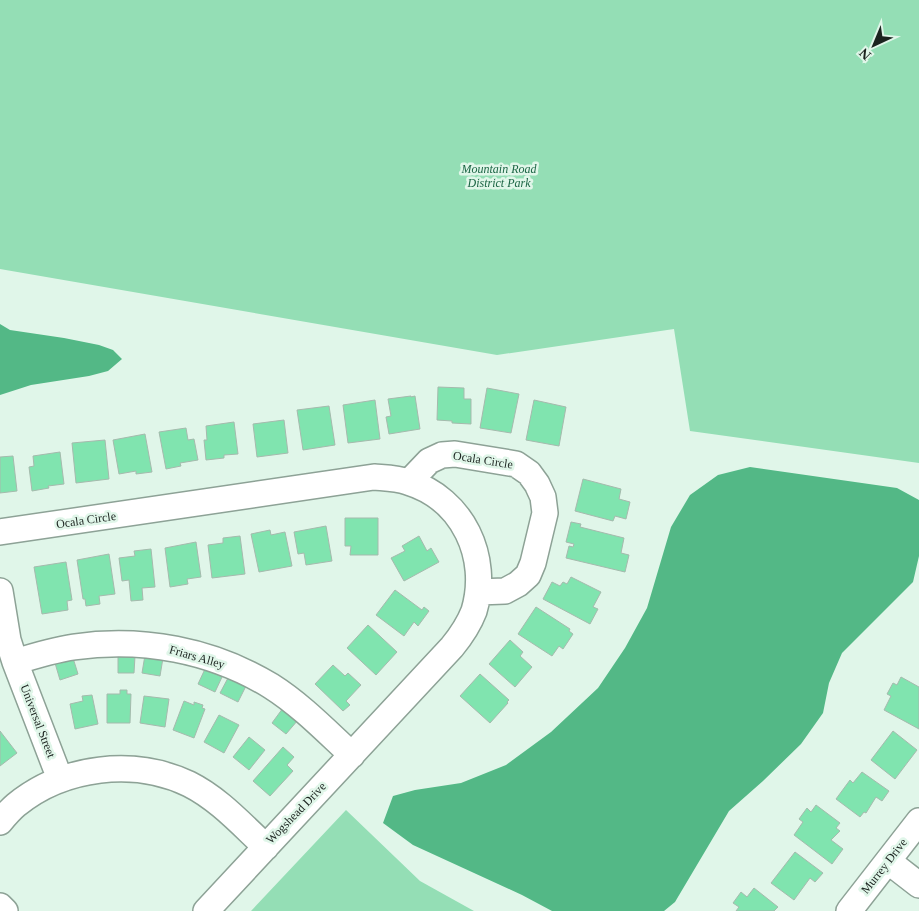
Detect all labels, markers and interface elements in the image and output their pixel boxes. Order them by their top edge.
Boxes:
north arrow [849,20,899,70]
text: N [856,45,874,63]
park label: Mountain Road District Park [461,162,537,190]
street label: Ocala Circle [452,448,514,472]
street label: Ocala Circle [55,509,117,531]
street label: Friars Alley [168,642,226,672]
street label: Universal Street [18,682,59,760]
street label: Wogshead Drive [263,779,329,847]
street label: Murrey Drive [858,836,910,896]

